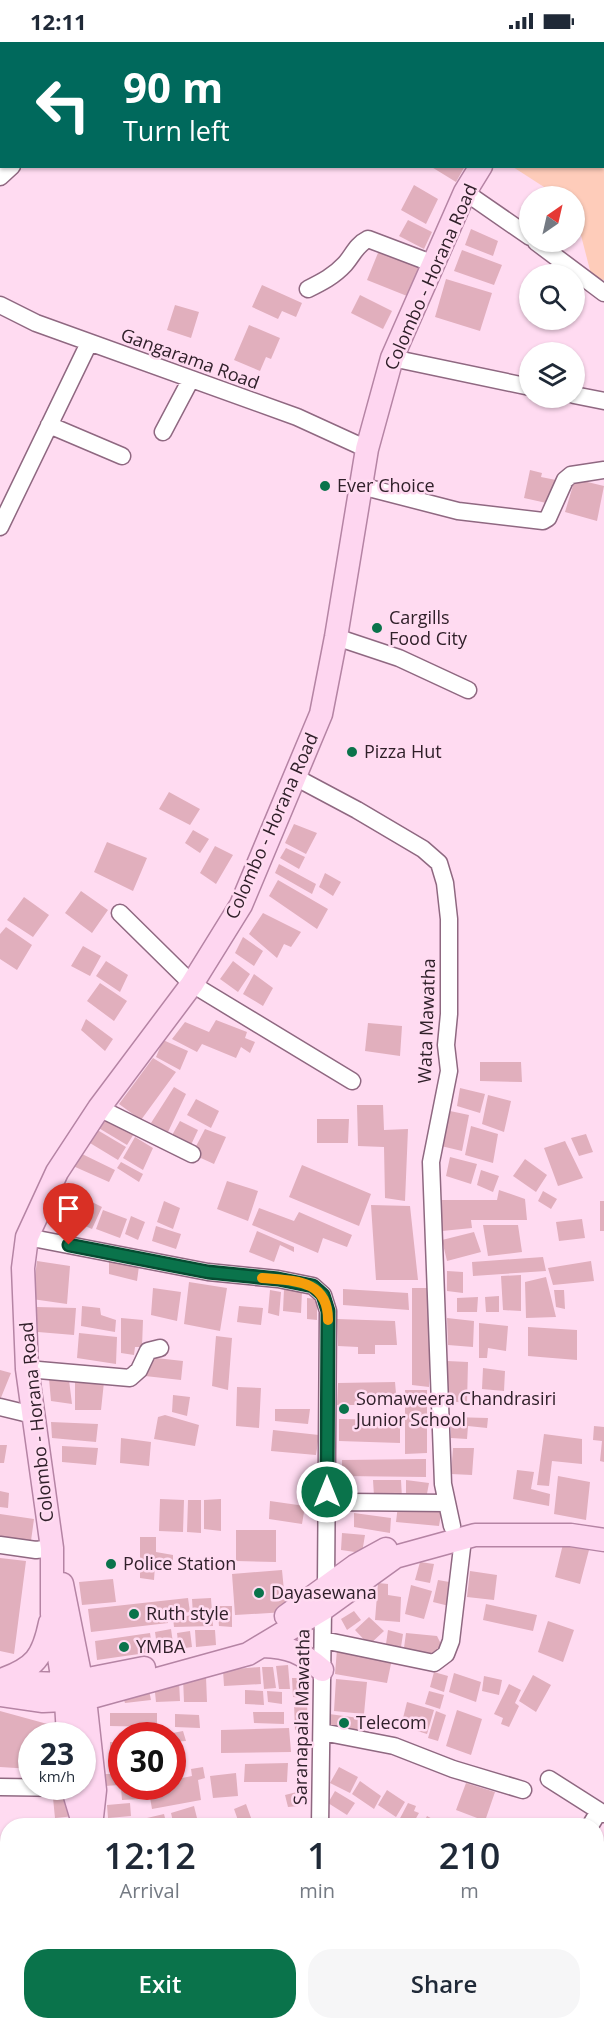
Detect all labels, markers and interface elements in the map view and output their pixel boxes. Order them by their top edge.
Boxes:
text: 12:11 [30,6,87,36]
text: 90 m [123,58,223,115]
icon: left [24,66,102,144]
text: Turn left [123,112,230,149]
street label: Colombo - Horana Road [378,180,482,373]
north arrow [519,186,585,252]
map controls [519,186,585,408]
button: search [519,264,585,330]
street label: Gangarama Road [118,322,263,394]
button: layers [519,342,585,408]
place label: Ever Choice [337,473,435,497]
marker: Ever Choice [318,479,332,493]
place label: Cargills Food City [389,605,468,650]
marker: Cargills Food City [370,621,384,635]
street label: Colombo - Horana Road [219,729,323,922]
place label: Pizza Hut [364,739,442,763]
marker: Pizza Hut [345,745,359,759]
street label: Wata Mawatha [412,958,440,1084]
pin [43,1183,94,1245]
icon: arrive [52,1192,85,1225]
street label: Colombo - Horana Road [14,1321,58,1523]
place label: Somaweera Chandrasiri Junior School [354,1386,556,1431]
marker: Somaweera Chandrasiri Junior School [337,1402,351,1416]
position arrow [295,1460,359,1524]
place label: Police Station [123,1551,236,1575]
marker: Police Station [104,1557,118,1571]
place label: Dayasewana [271,1580,377,1604]
marker: Dayasewana [252,1586,266,1600]
place label: Ruth style [146,1601,229,1625]
marker: Ruth style [127,1607,141,1621]
street label: Saranapala Mawatha [287,1629,315,1805]
place label: YMBA [136,1634,186,1658]
marker: YMBA [117,1640,131,1654]
place label: Telecom [356,1710,427,1734]
marker: Telecom [337,1716,351,1730]
speed limit sign: 30 [108,1722,186,1800]
text: 23 [40,1733,74,1774]
text: km/h [39,1766,75,1786]
text: 12:12 [104,1831,196,1880]
text: 1 [307,1831,328,1880]
text: 210 [439,1831,500,1880]
text: Arrival [120,1877,180,1904]
text: min [299,1877,335,1904]
text: m [460,1877,479,1904]
button: Exit [24,1949,296,2018]
button: Share [308,1949,580,2018]

